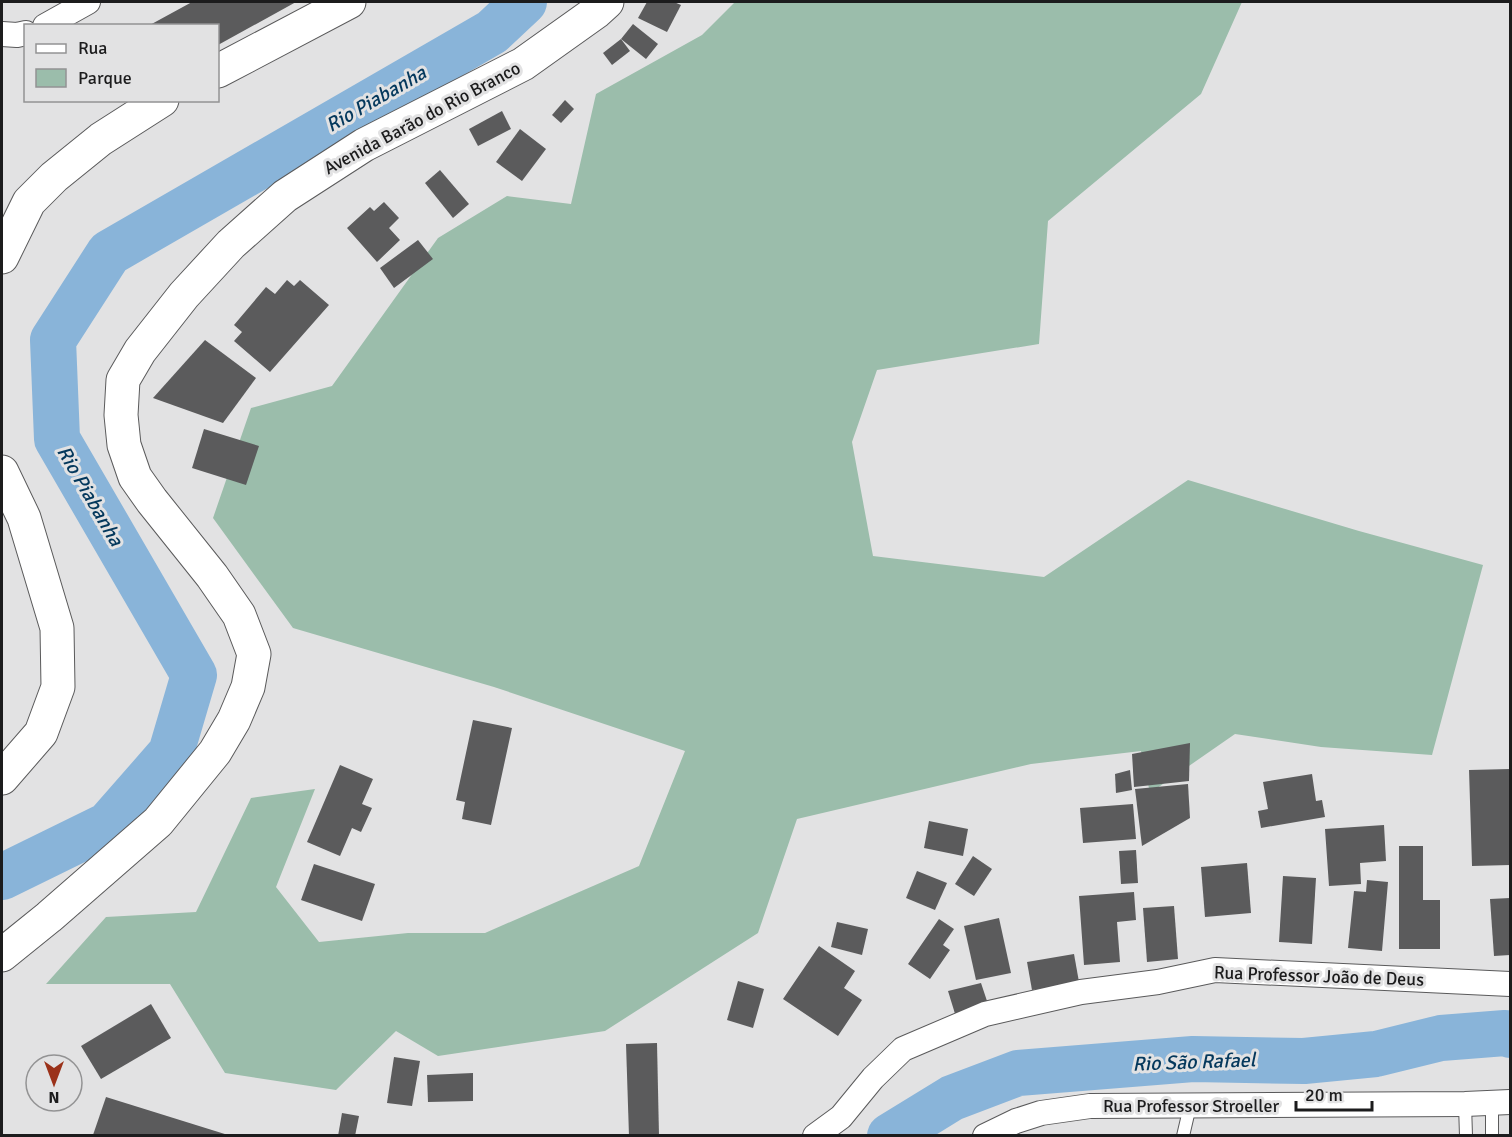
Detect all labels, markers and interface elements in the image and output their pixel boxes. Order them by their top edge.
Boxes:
legend [24,24,219,102]
text: Rua [78,37,107,59]
street label: Avenida Barão do Rio Branco [320,57,524,179]
water label: Rio Piabanha [321,60,431,138]
text: Parque [78,67,132,89]
water label: Rio Piabanha [51,441,129,551]
street label: Rua Professor João de Deus [1214,961,1424,991]
water label: Rio São Rafael [1132,1047,1258,1077]
north arrow [24,1053,84,1113]
scale bar [1296,1074,1372,1112]
text: 20 m [1305,1084,1343,1106]
text: N [48,1087,60,1107]
street label: Rua Professor Stroeller [1103,1095,1279,1117]

